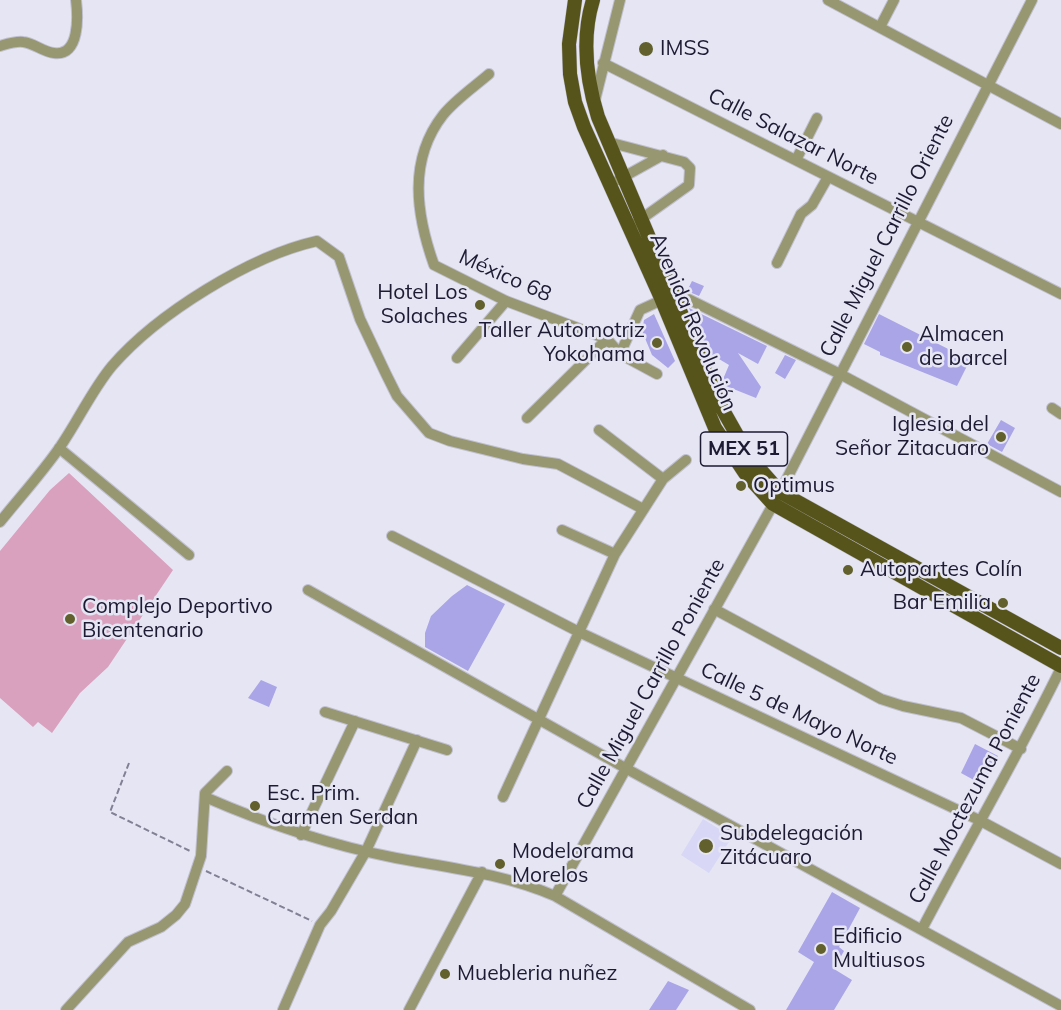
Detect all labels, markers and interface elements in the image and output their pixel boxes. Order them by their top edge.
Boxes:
place label: IMSS [660,36,710,62]
marker: IMSS [637,40,655,58]
street label: Calle Salazar Norte [704,83,882,191]
street label: Calle Miguel Carrillo Oriente [815,111,959,361]
street label: Avenida Revolución [644,229,742,415]
street label: México 68 [455,244,555,308]
place label: Hotel Los Solaches [377,280,468,330]
marker: Hotel Los Solaches [473,298,487,312]
place label: Taller Automotriz Yokohama [479,318,645,368]
place label: Almacen de barcel [919,322,1008,372]
marker: Taller Automotriz Yokohama [650,336,664,350]
marker: Almacen de barcel [900,340,914,354]
place label: Iglesia del Señor Zitacuaro [835,412,989,462]
marker: Iglesia del Señor Zitacuaro [994,430,1008,444]
road number: MEX 51 [700,432,788,466]
place label: Optimus [753,473,835,499]
marker: Optimus [734,479,748,493]
street label: Calle Miguel Carrillo Poniente [572,554,730,814]
place label: Autopartes Colín [860,557,1023,583]
marker: Autopartes Colín [841,563,855,577]
place label: Bar Emilia [893,590,991,616]
place label: Complejo Deportivo Bicentenario [82,594,273,644]
marker: Bar Emilia [996,596,1010,610]
marker: Complejo Deportivo Bicentenario [63,612,77,626]
street label: Calle 5 de Mayo Norte [696,657,902,771]
street label: Calle Moctezuma Poniente [904,670,1046,908]
place label: Esc. Prim. Carmen Serdan [267,781,418,831]
marker: Esc. Prim. Carmen Serdan [248,799,262,813]
place label: Subdelegación Zitácuaro [720,821,863,871]
marker: Subdelegación Zitácuaro [697,837,715,855]
place label: Modelorama Morelos [512,839,634,889]
marker: Modelorama Morelos [493,857,507,871]
place label: Edificio Multiusos [833,924,925,974]
marker: Edificio Multiusos [814,942,828,956]
place label: Muebleria nuñez [457,961,617,987]
marker: Muebleria nuñez [438,967,452,981]

